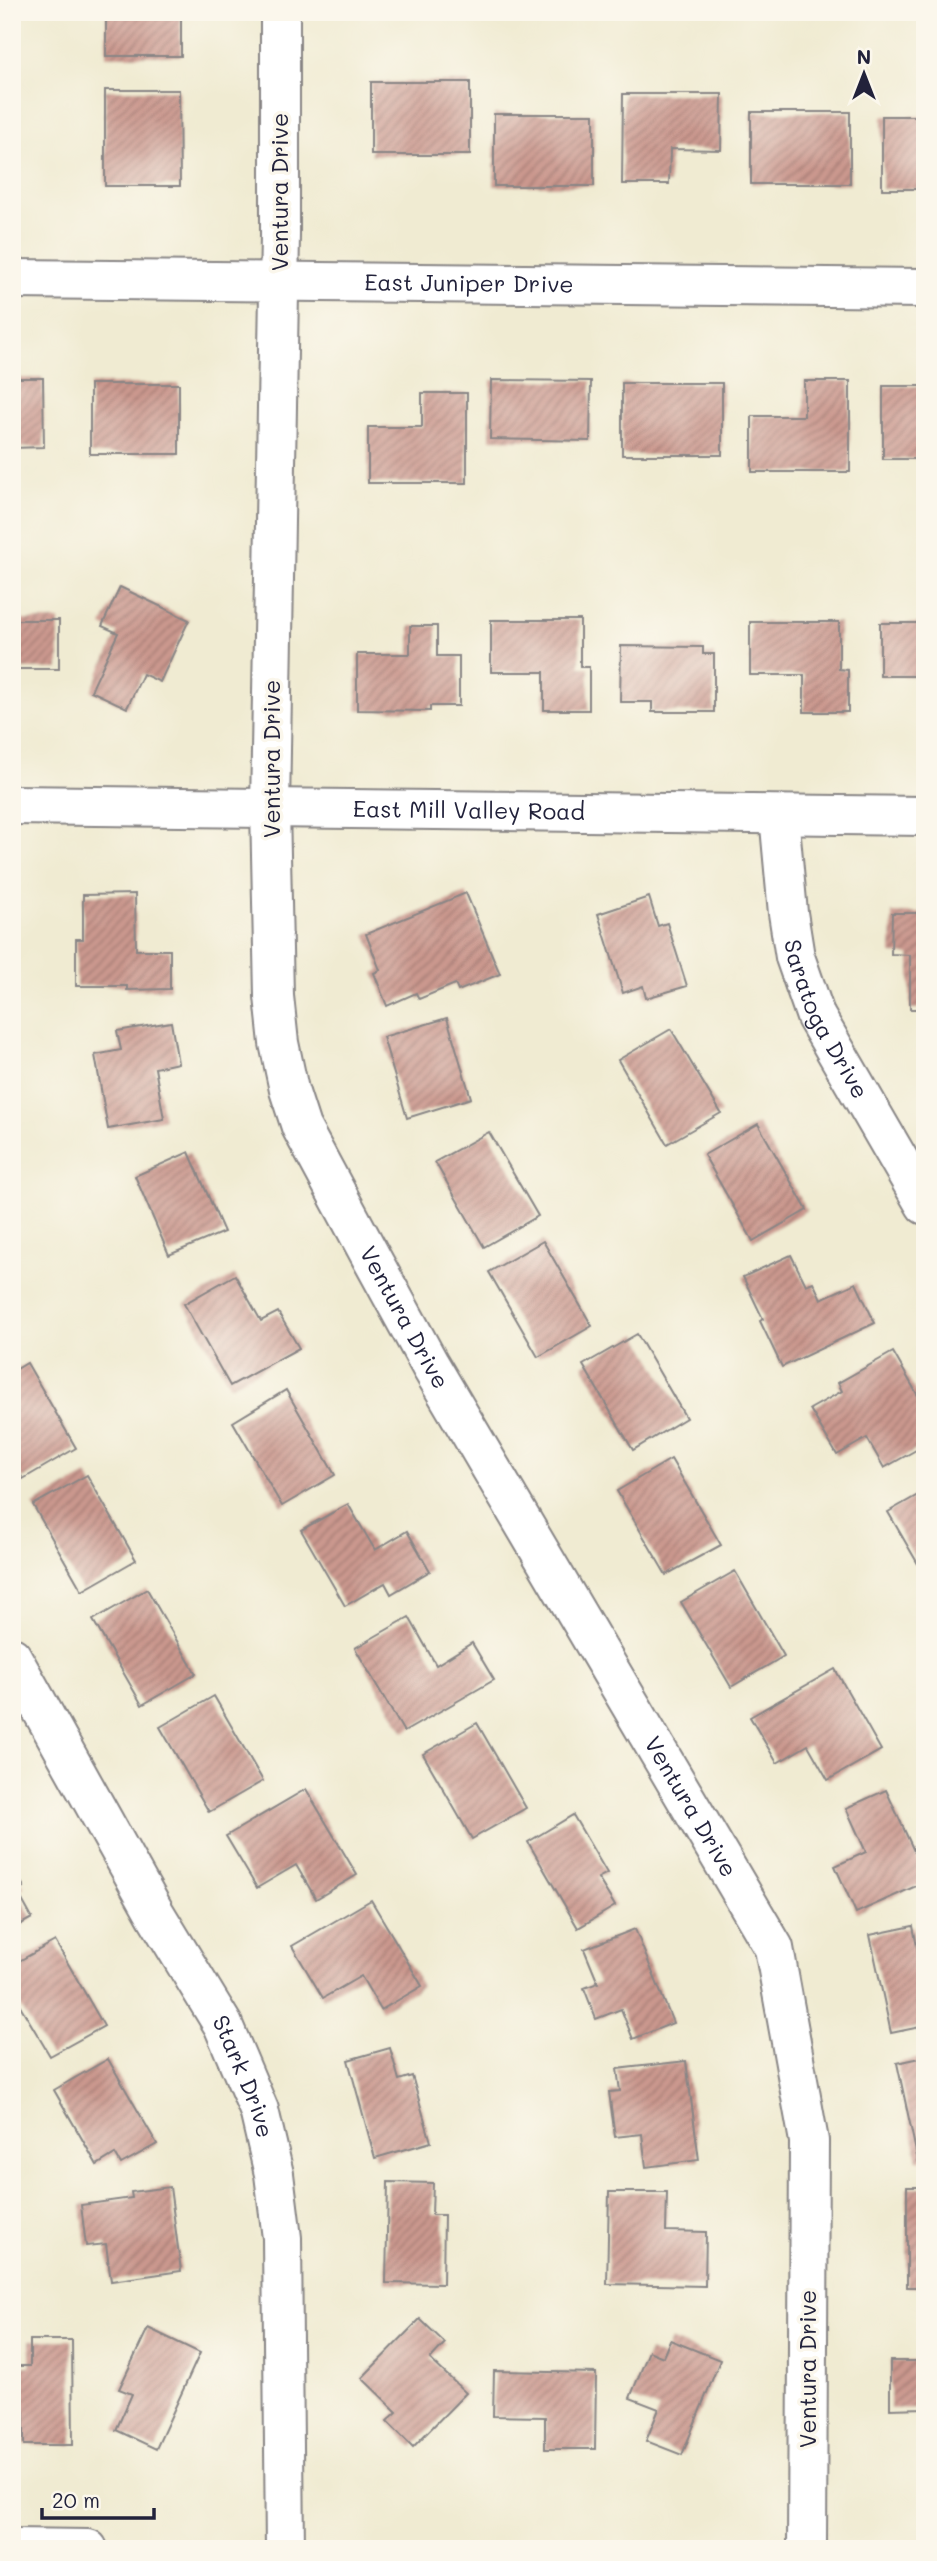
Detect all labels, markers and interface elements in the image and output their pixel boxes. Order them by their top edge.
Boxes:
north arrow [828,38,898,108]
text: N [857,44,871,69]
street label: Ventura Drive [264,113,294,271]
street label: East Juniper Drive [364,266,574,299]
street label: Ventura Drive [256,680,286,838]
street label: East Mill Valley Road [353,793,585,826]
street label: Saratoga Drive [778,937,876,1104]
street label: Ventura Drive [354,1240,457,1394]
street label: Ventura Drive [638,1730,745,1882]
street label: Stark Drive [206,2009,281,2141]
street label: Ventura Drive [792,2290,822,2448]
scale bar [42,2477,154,2521]
text: 20 m [52,2486,100,2513]

